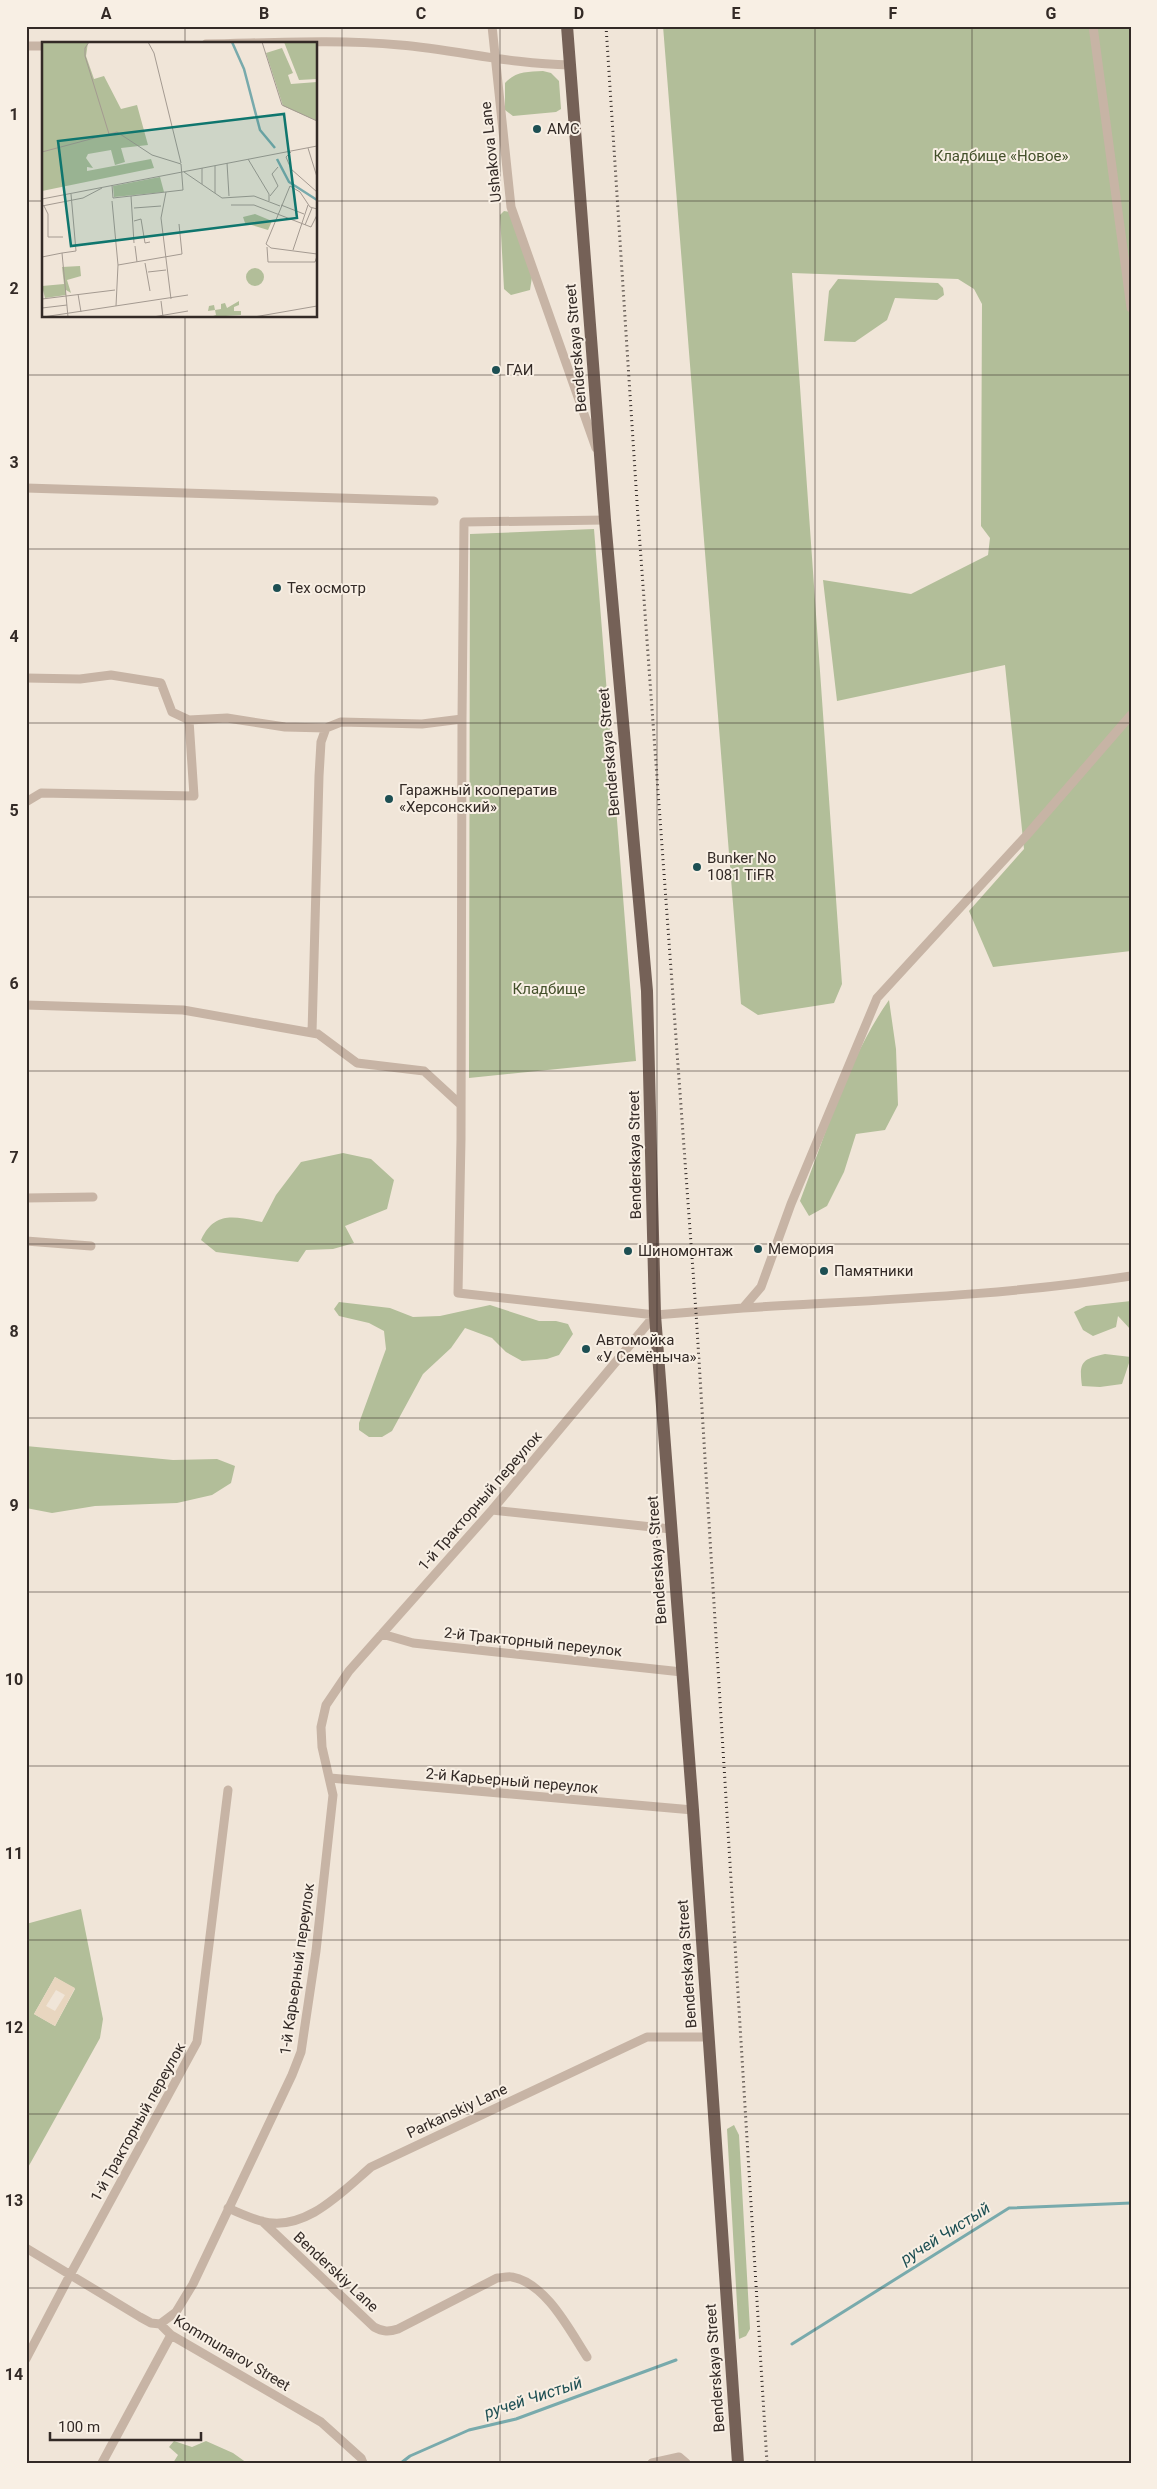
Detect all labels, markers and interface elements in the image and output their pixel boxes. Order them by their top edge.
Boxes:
text: A [101,4,112,23]
text: B [259,4,269,23]
text: C [416,4,426,23]
text: D [574,4,584,23]
text: E [732,4,741,23]
text: F [889,4,898,23]
text: G [1046,4,1057,23]
inset map [42,42,318,318]
street label: Ushakova Lane [477,101,505,203]
text: 1 [9,105,19,124]
place label: АМС [547,120,580,138]
marker: АМС [531,123,543,135]
park label: Кладбище «Новое» [934,147,1068,165]
text: 2 [9,279,19,298]
street label: Benderskaya Street [561,283,591,413]
place label: ГАИ [506,361,533,379]
marker: ГАИ [490,364,502,376]
text: 3 [9,453,19,472]
place label: Тех осмотр [287,579,366,597]
marker: Тех осмотр [271,582,283,594]
text: 4 [9,627,19,646]
street label: Benderskaya Street [594,687,624,817]
place label: Гаражный кооператив «Херсонский» [399,781,557,816]
marker: Гаражный кооператив «Херсонский» [383,793,395,805]
text: 5 [9,801,19,820]
place label: Bunker No 1081 TiFR [707,849,776,884]
marker: Bunker No 1081 TiFR [691,861,703,873]
text: 6 [9,974,19,993]
park label: Кладбище [513,980,585,998]
street label: Benderskaya Street [625,1090,645,1220]
text: 7 [9,1148,19,1167]
place label: Мемория [768,1240,834,1258]
place label: Шиномонтаж [638,1242,734,1260]
marker: Мемория [752,1243,764,1255]
marker: Шиномонтаж [622,1245,634,1257]
place label: Памятники [834,1262,914,1280]
marker: Памятники [818,1265,830,1277]
text: 8 [9,1322,19,1341]
place label: Автомойка «У Семёныча» [596,1331,697,1366]
marker: Автомойка «У Семёныча» [580,1343,592,1355]
street label: 1-й Тракторный переулок [414,1428,546,1574]
street label: Benderskaya Street [644,1495,670,1625]
text: 9 [9,1496,19,1515]
street label: 2-й Тракторный переулок [443,1624,623,1660]
text: 10 [5,1670,23,1689]
street label: 2-й Карьерный переулок [425,1764,599,1798]
text: 11 [5,1844,23,1863]
street label: 1-й Карьерный переулок [276,1882,318,2056]
street label: Benderskaya Street [674,1899,700,2029]
text: 12 [5,2018,23,2037]
street label: 1-й Тракторный переулок [87,2039,189,2205]
street label: Parkanskiy Lane [404,2080,510,2142]
text: 13 [5,2191,23,2210]
water label: ручей Чистый [896,2198,993,2269]
street label: Benderskiy Lane [290,2228,382,2316]
street label: Benderskaya Street [702,2303,728,2433]
street label: Kommunarov Street [170,2311,294,2395]
text: 14 [5,2365,23,2384]
water label: ручей Чистый [481,2373,585,2423]
scale bar [50,2409,201,2441]
text: 100 m [58,2418,100,2436]

